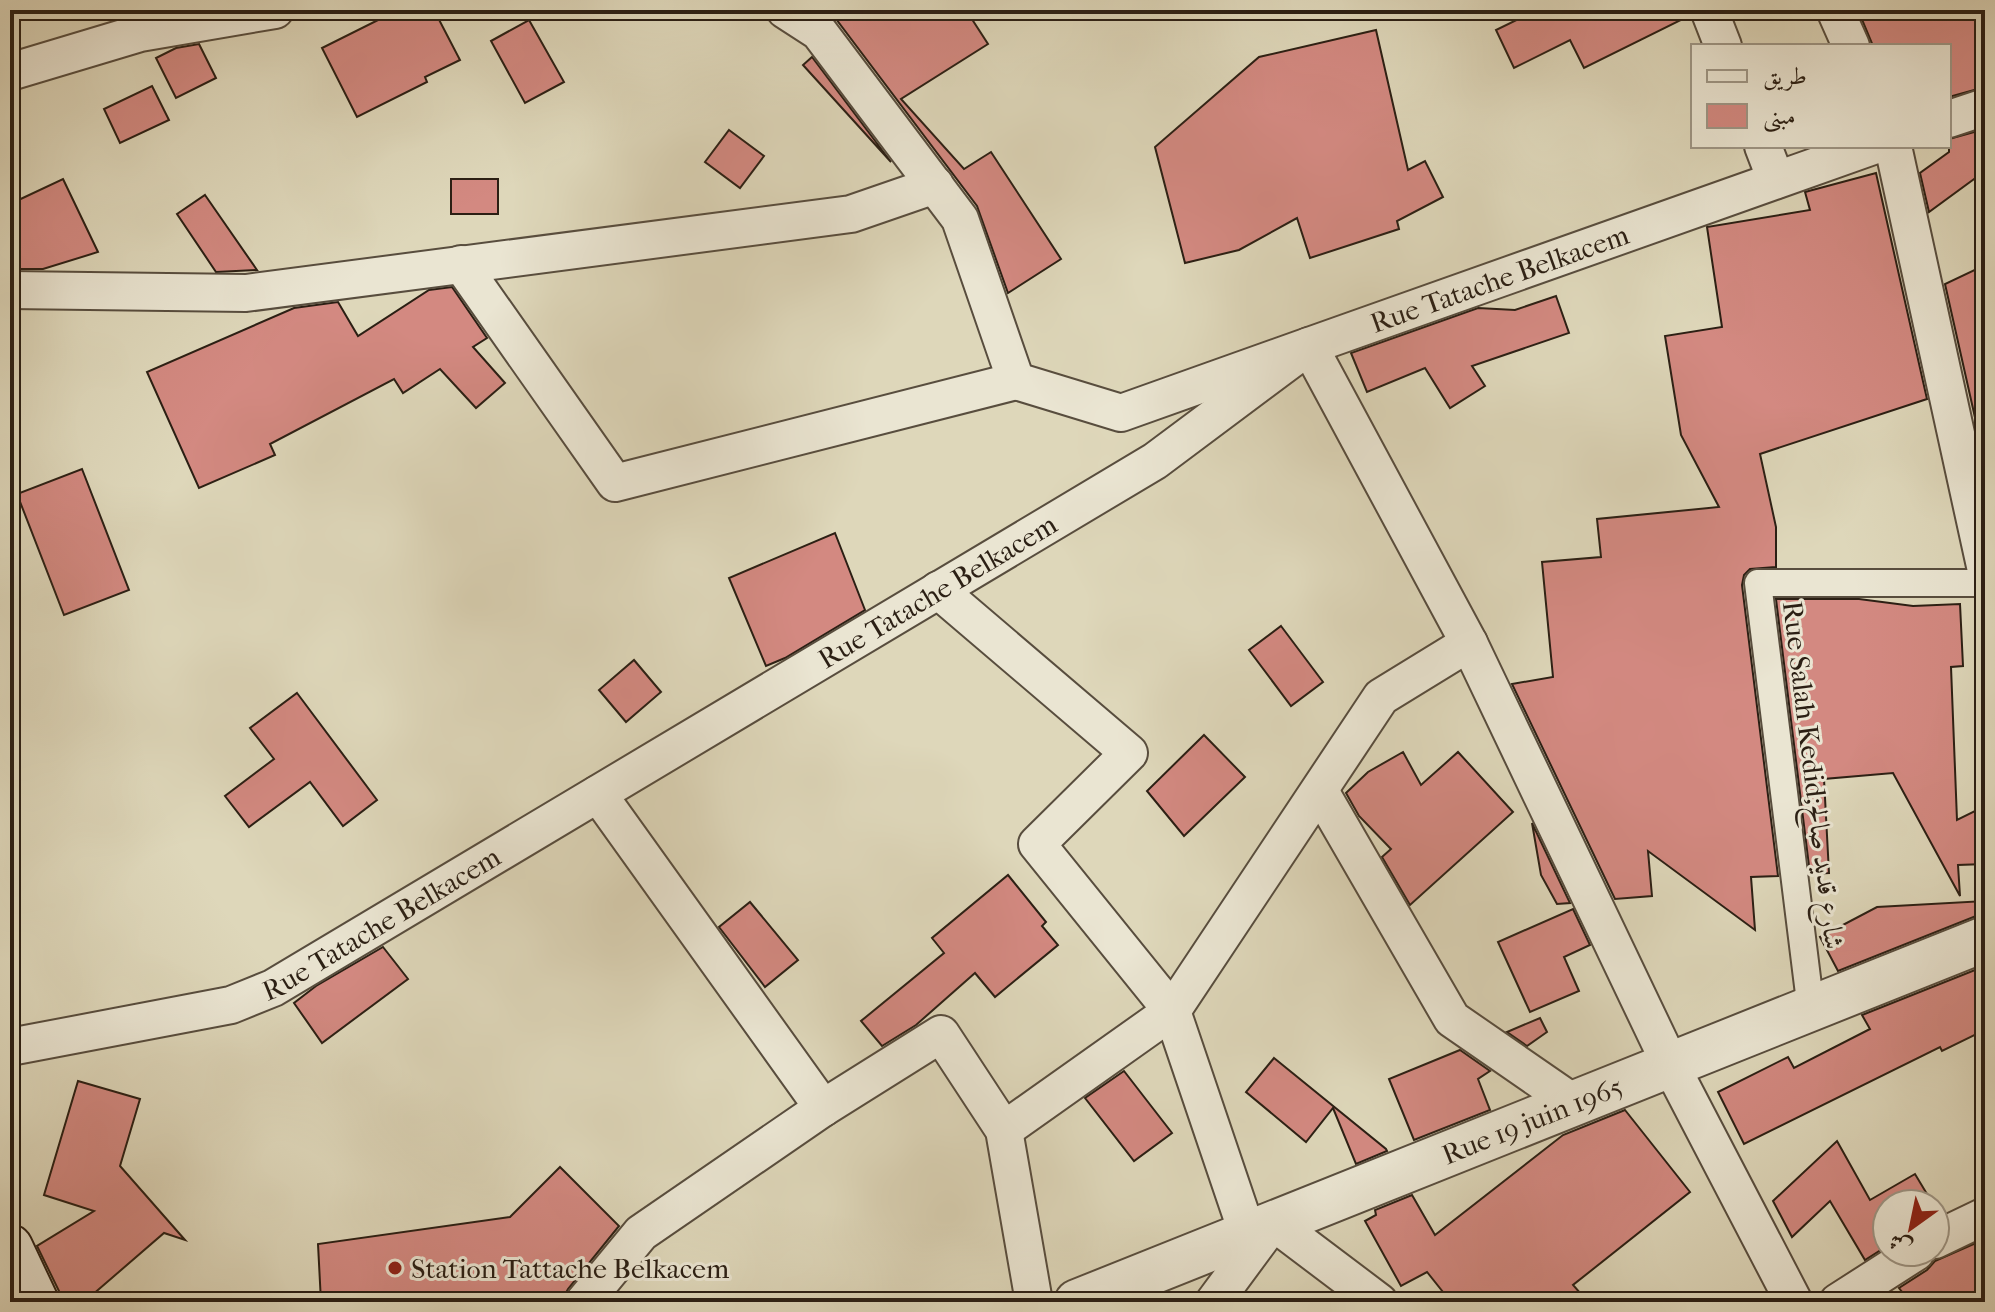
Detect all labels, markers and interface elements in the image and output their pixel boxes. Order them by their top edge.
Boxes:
legend [1691,44,1951,148]
text: طريق [1763,62,1807,91]
text: مبنى [1763,102,1796,133]
street label: Rue Tatache Belkacem [1366,218,1634,340]
street label: Rue Tatache Belkacem [812,507,1063,676]
street label: Rue Salah Kedid;شارع قديد صالح [1768,599,1851,952]
street label: Rue Tatache Belkacem [257,840,507,1008]
street label: Rue 19 juin 1965 [1437,1070,1627,1171]
north arrow [1871,1188,1951,1268]
text: ش [1884,1227,1917,1261]
place label: Station Tattache Belkacem [411,1252,730,1285]
marker: Station Tattache Belkacem [386,1259,404,1277]

